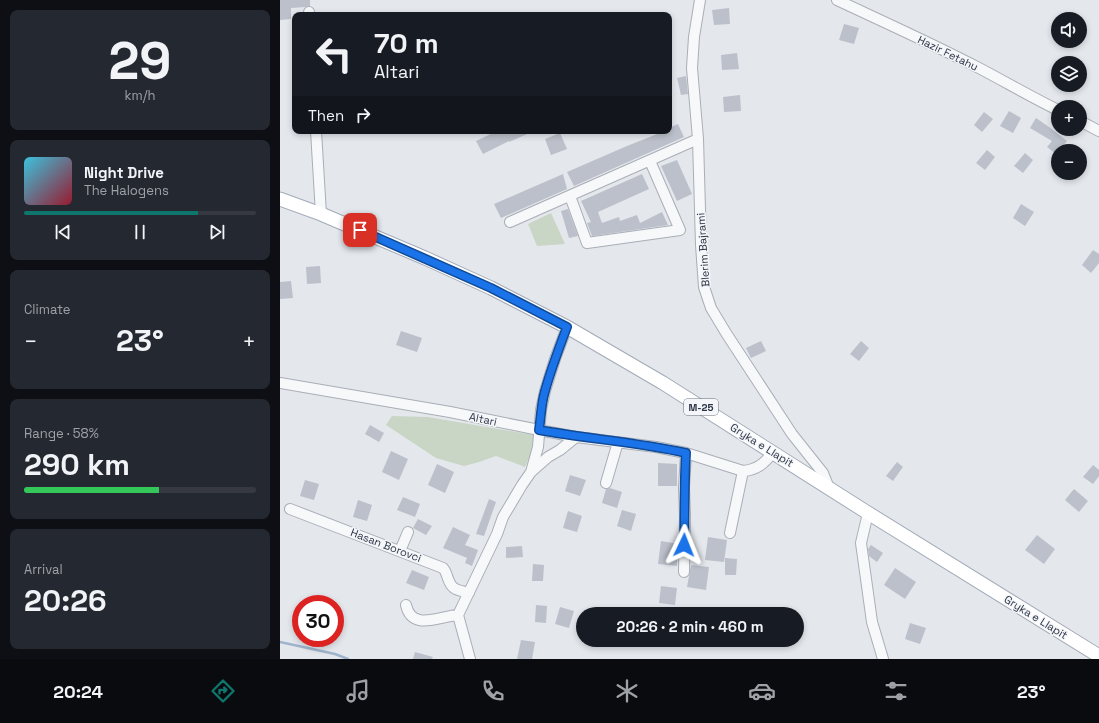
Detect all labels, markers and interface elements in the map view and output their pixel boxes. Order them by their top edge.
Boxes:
map controls [1051,12,1087,180]
button: sound [1051,12,1087,48]
text: 70 m [374,25,439,61]
text: 29 [109,28,171,94]
icon: left [308,28,360,80]
street label: Hazir Fetahu [915,32,981,74]
button: layers [1051,56,1087,92]
text: Altari [374,60,420,83]
text: km/h [125,87,155,104]
button: + [1051,100,1087,136]
icon: right [352,104,374,126]
text: Then [308,106,344,125]
button: − [1051,144,1087,180]
text: Night Drive [84,163,164,182]
text: The Halogens [84,182,169,199]
street label: Blerim Bajrami [693,212,713,288]
pin [343,213,377,247]
icon: arrive [349,219,371,241]
icon: previous [52,221,74,243]
icon: pause [129,221,151,243]
icon: next [206,221,228,243]
text: Climate [24,301,70,318]
text: 23° [116,321,164,360]
text: − [24,327,38,355]
text: + [242,327,256,355]
road number: M-25 [684,399,718,415]
street label: Altari [468,409,498,429]
street label: Gryka e Llapit [728,420,796,470]
text: Range · 58% [24,425,99,442]
text: 290 km [24,445,130,484]
position arrow [663,524,705,566]
street label: Hasan Borovci [349,525,424,565]
text: Arrival [24,561,63,578]
text: 20:26 [24,581,107,620]
street label: Gryka e Llapit [1002,592,1070,642]
speed limit sign: 30 [292,595,344,647]
text: 20:26 · 2 min · 460 m [617,617,763,636]
icon: directions [209,677,237,705]
icon: music [344,677,372,705]
icon: phone [479,677,507,705]
icon: climate [613,677,641,705]
icon: car [748,677,776,705]
icon: filters [882,677,910,705]
text: 20:24 [53,680,103,703]
text: 23° [1017,680,1046,703]

